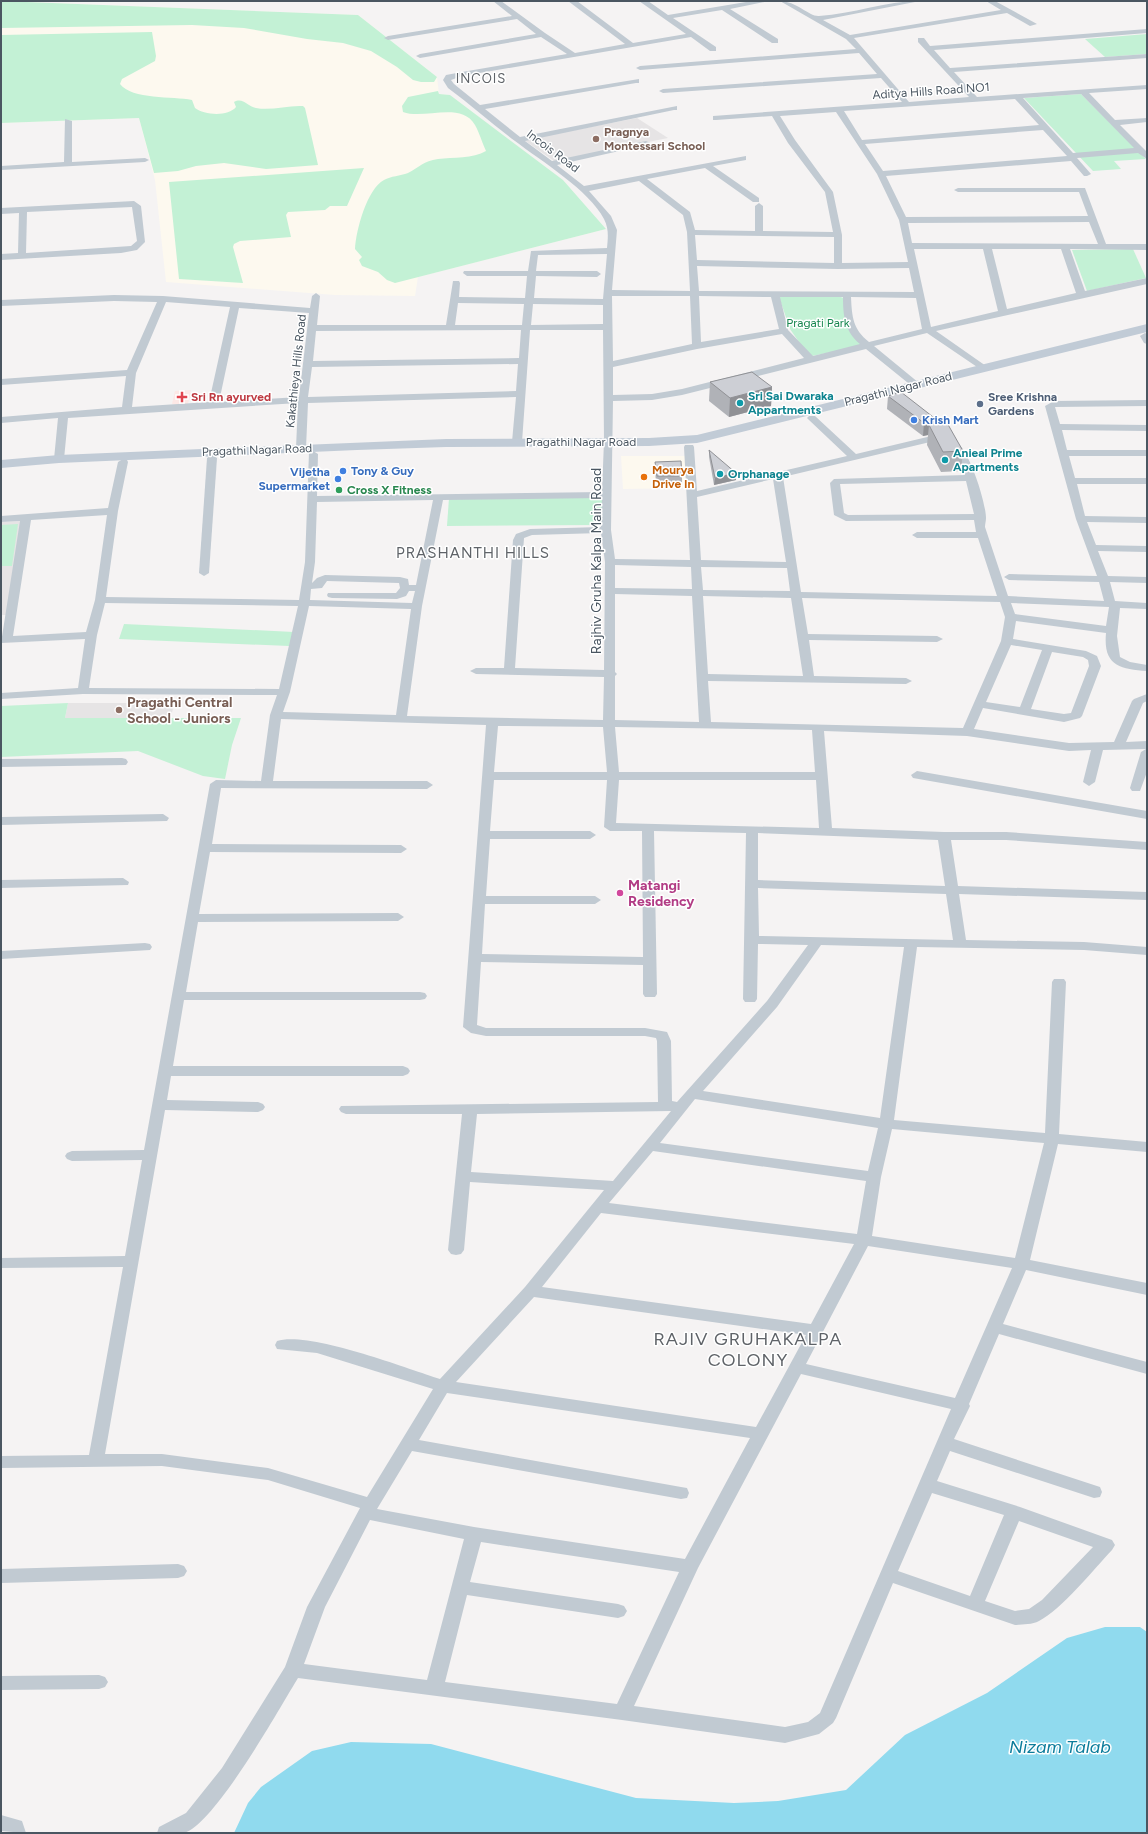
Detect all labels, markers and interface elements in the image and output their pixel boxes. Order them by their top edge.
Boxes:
district label: INCOIS [456,71,506,86]
street label: Aditya Hills Road NO1 [872,80,990,102]
place label: Pragnya Montessari School [604,125,705,153]
street label: Incois Road [524,127,582,175]
marker: Pragnya Montessari School [591,134,601,144]
street label: Kakathieya Hills Road [283,314,309,428]
park label: Pragati Park [786,316,850,330]
street label: Pragathi Nagar Road [843,369,953,409]
place label: Sri Sai Dwaraka Appartments [748,389,834,417]
place label: Sri Rn ayurved [191,390,271,404]
place label: Sree Krishna Gardens [988,390,1057,418]
marker: Sri Rn ayurved [176,391,188,403]
marker: Sri Sai Dwaraka Appartments [735,398,745,408]
marker: Sree Krishna Gardens [975,399,985,409]
place label: Krish Mart [922,413,979,427]
marker: Krish Mart [909,415,919,425]
street label: Pragathi Nagar Road [526,435,636,449]
street label: Pragathi Nagar Road [202,441,312,459]
place label: Anieal Prime Apartments [953,446,1023,474]
marker: Anieal Prime Apartments [940,455,950,465]
place label: Mourya Drive In [652,463,695,491]
place label: Tony & Guy [351,464,414,478]
place label: Vijetha Supermarket [258,465,330,493]
marker: Tony & Guy [338,466,348,476]
place label: Orphanage [728,467,790,481]
street label: Rajhiv Gruha Kalpa Main Road [588,468,605,654]
marker: Orphanage [715,469,725,479]
marker: Mourya Drive In [639,472,649,482]
marker: Vijetha Supermarket [333,474,343,484]
place label: Cross X Fitness [347,483,432,497]
marker: Cross X Fitness [334,485,344,495]
district label: PRASHANTHI HILLS [396,544,550,562]
place label: Pragathi Central School - Juniors [127,694,232,727]
marker: Pragathi Central School - Juniors [114,705,124,715]
place label: Matangi Residency [628,877,695,910]
marker: Matangi Residency [615,888,625,898]
district label: RAJIV GRUHAKALPA COLONY [653,1328,843,1371]
water label: Nizam Talab [1009,1736,1111,1758]

